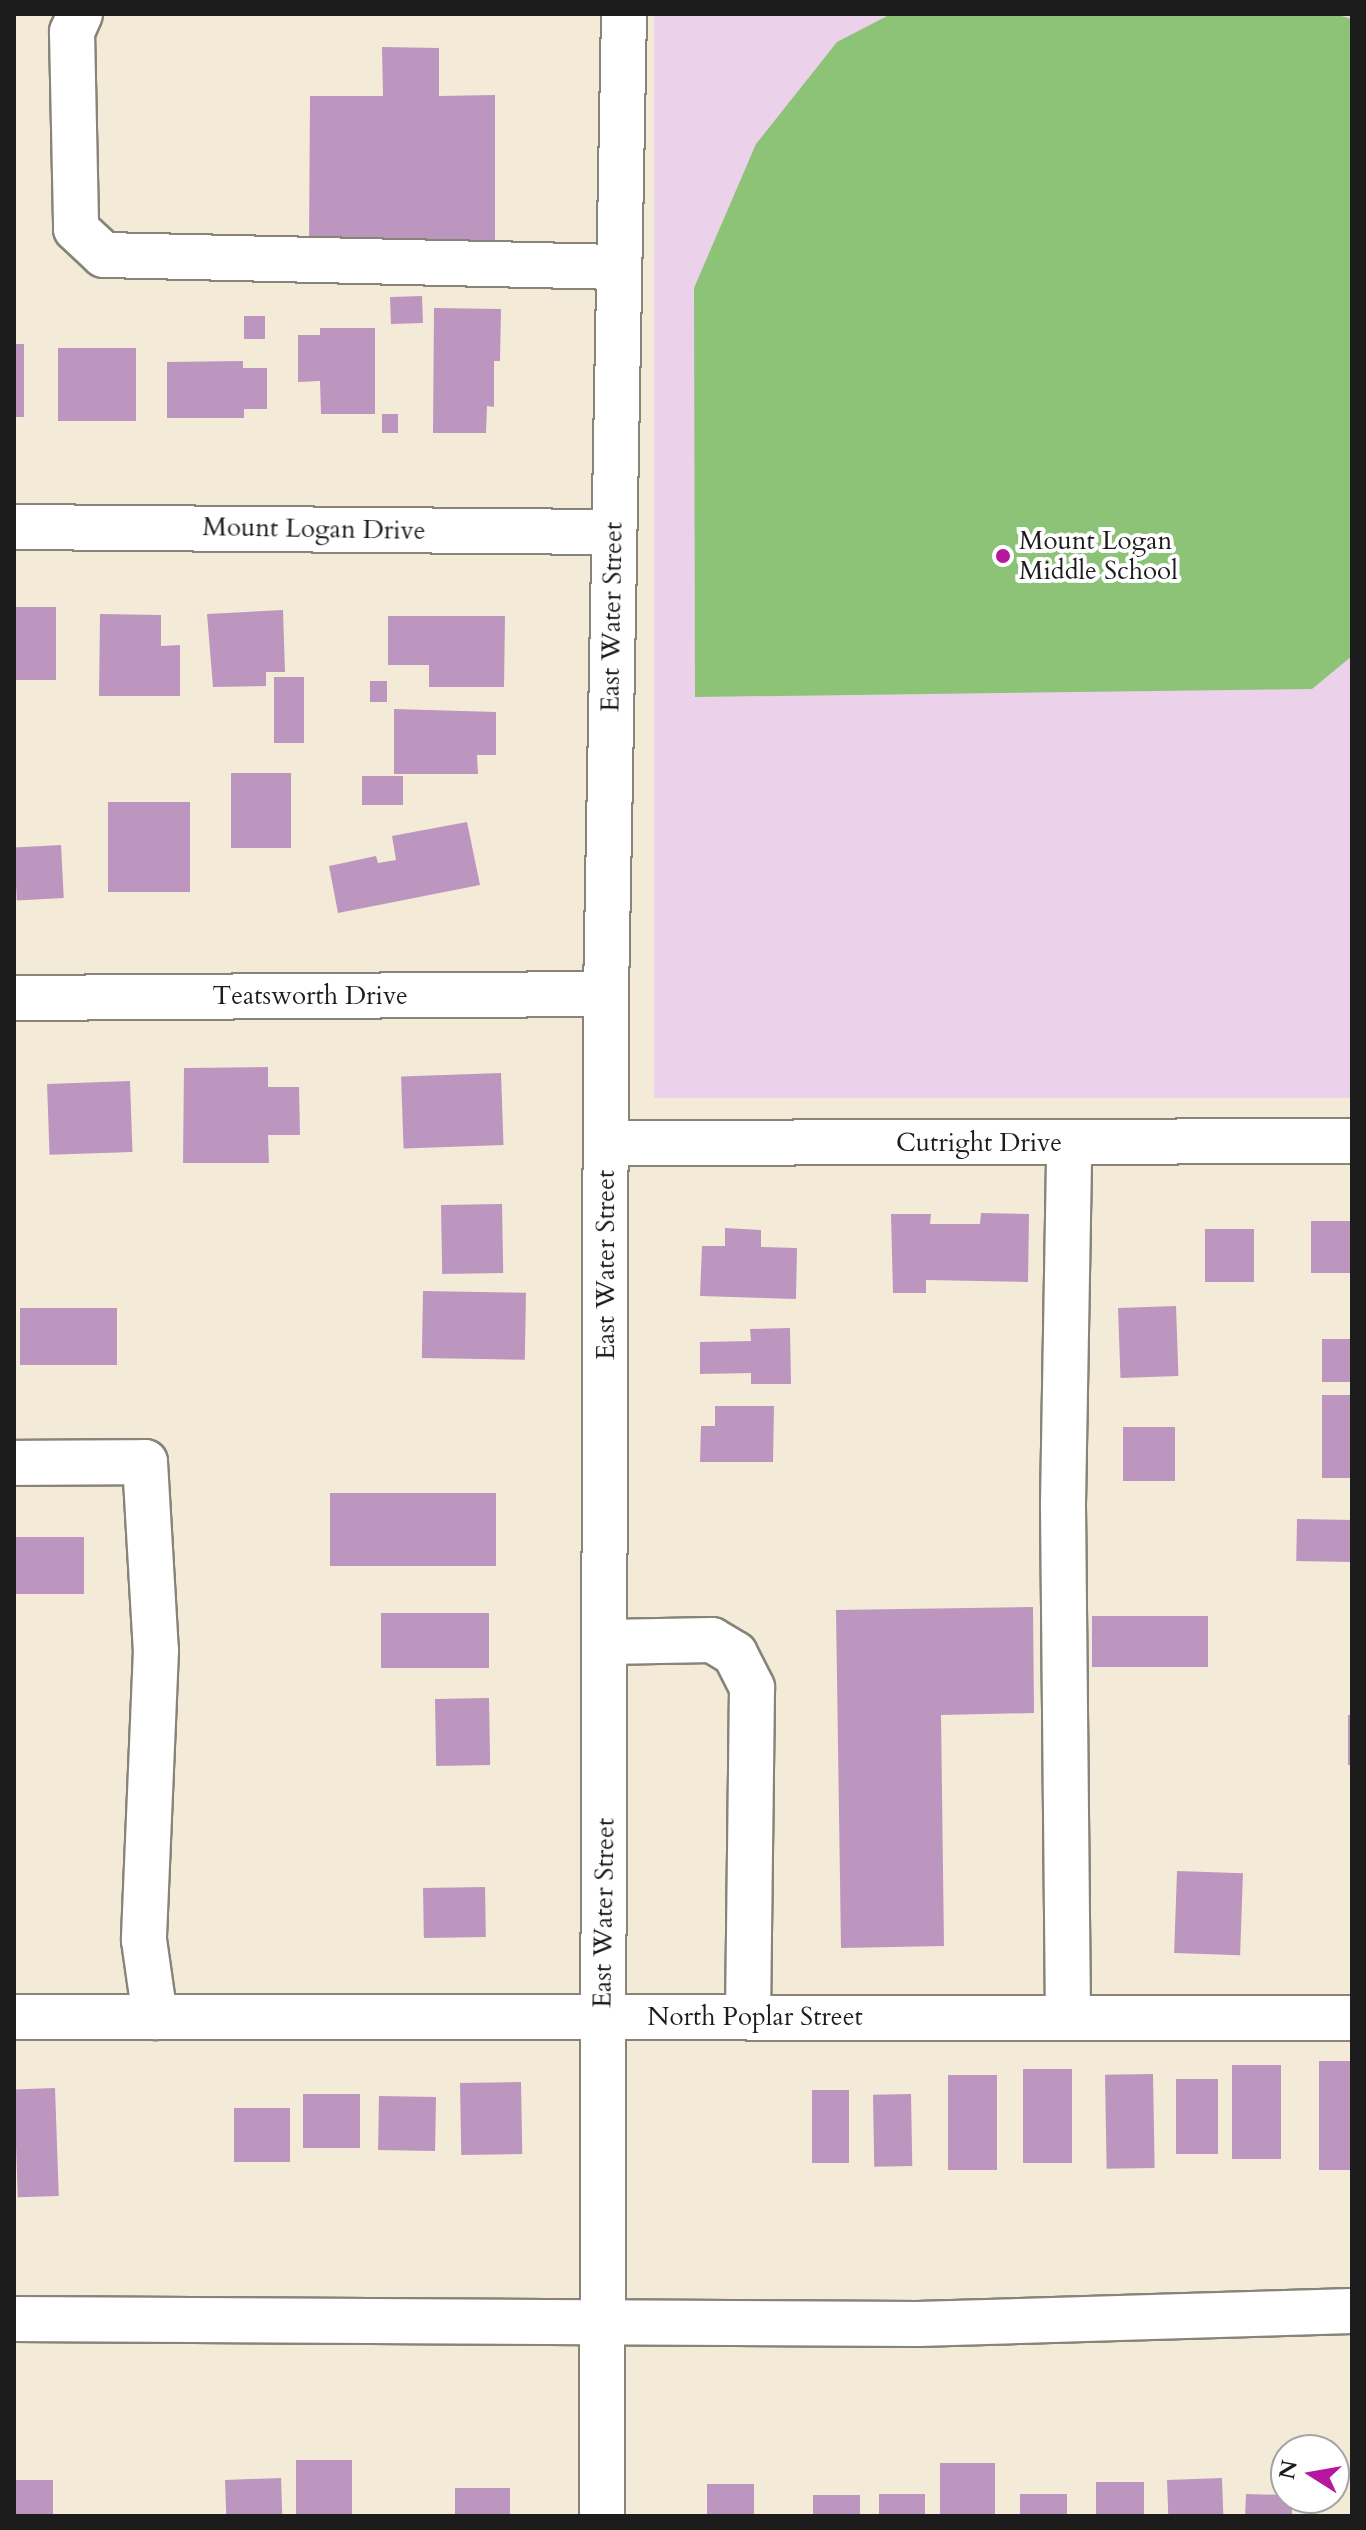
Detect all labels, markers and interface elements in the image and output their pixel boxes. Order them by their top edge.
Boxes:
street label: Mount Logan Drive [202,511,426,547]
street label: East Water Street [595,522,629,712]
place label: Mount Logan Middle School [1019,525,1178,586]
marker: Mount Logan Middle School [994,547,1012,565]
street label: Teatsworth Drive [212,980,408,1012]
street label: Cutright Drive [896,1127,1062,1159]
street label: East Water Street [590,1170,622,1360]
street label: East Water Street [587,1818,621,2008]
street label: North Poplar Street [647,2001,863,2033]
north arrow [1270,2434,1350,2514]
text: N [1272,2458,1305,2482]

